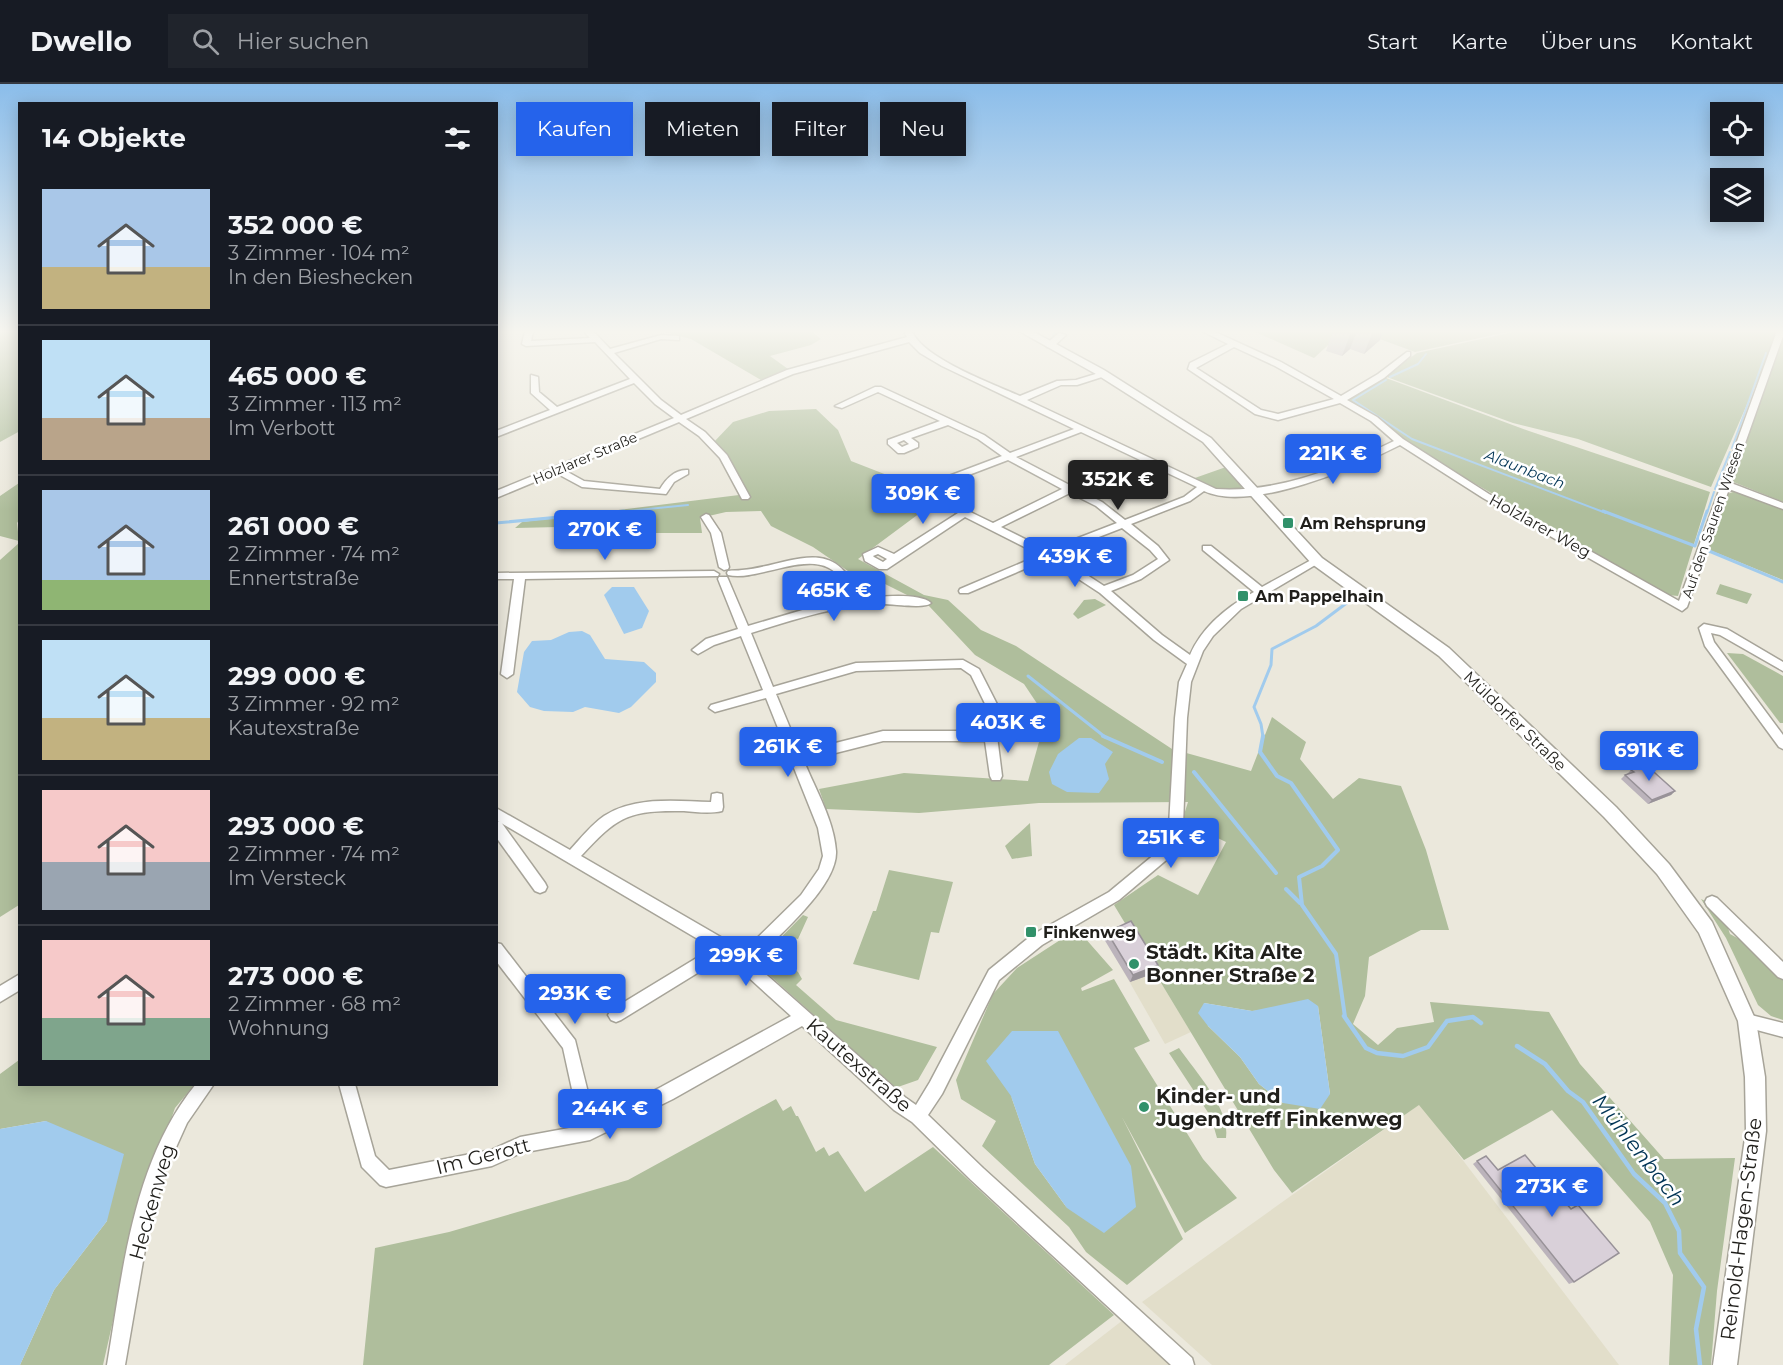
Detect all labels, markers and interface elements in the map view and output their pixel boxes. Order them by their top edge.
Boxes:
search box [168,14,588,68]
text: Dwello [30,24,132,58]
icon: search [189,25,222,58]
text: Hier suchen [237,28,369,55]
text: Start [1367,29,1418,54]
text: Karte [1451,29,1508,54]
text: Über uns [1541,29,1637,54]
text: Kontakt [1670,29,1753,54]
chip: Kaufen [516,102,633,156]
chip: Mieten [645,102,760,156]
chip: Filter [772,102,868,156]
chip: Neu [880,102,966,156]
map controls [1710,102,1764,222]
button: locate [1710,102,1764,156]
text: 14 Objekte [42,122,186,154]
icon: filters [441,122,474,155]
button: layers [1710,168,1764,222]
text: 352 000 € [228,209,363,241]
icon: home [90,213,162,285]
text: 3 Zimmer · 104 m² [228,241,410,265]
text: In den Bieshecken [228,265,413,289]
text: 465 000 € [228,360,367,392]
icon: home [90,364,162,436]
text: 3 Zimmer · 113 m² [228,392,402,416]
text: Im Verbott [228,416,335,440]
street label: Holzlarer Straße [530,428,640,488]
pin: 221K € [1284,434,1382,485]
street label: Auf den Sauren Wiesen [1678,439,1748,601]
text: 221K € [1299,441,1367,465]
water label: Alaunbach [1481,445,1568,493]
pin: 352K € [1069,460,1167,511]
text: 352K € [1082,467,1154,491]
pin: 309K € [874,474,972,525]
text: 309K € [886,481,960,505]
street label: Holzlarer Weg [1486,490,1594,562]
text: 261 000 € [228,510,359,542]
pin: 270K € [556,510,654,561]
icon: home [90,514,162,586]
place label: Am Rehsprung [1299,514,1426,533]
marker: Am Rehsprung [1281,516,1295,530]
text: 270K € [568,517,642,541]
pin: 439K € [1026,537,1124,588]
text: 2 Zimmer · 74 m² [228,542,400,566]
text: 439K € [1038,544,1112,568]
text: Ennertstraße [228,566,359,590]
pin: 465K € [785,571,883,622]
text: 465K € [796,578,872,602]
place label: Am Pappelhain [1254,587,1384,606]
marker: Am Pappelhain [1236,589,1250,603]
text: 299 000 € [228,660,365,692]
icon: home [90,664,162,736]
street label: Müldorfer Straße [1460,667,1570,775]
text: 3 Zimmer · 92 m² [228,692,400,716]
pin: 403K € [959,703,1057,754]
text: 403K € [970,710,1046,734]
text: Kautexstraße [228,716,360,740]
pin: 261K € [739,727,837,778]
pin: 691K € [1600,731,1698,782]
text: 261K € [753,734,823,758]
text: 691K € [1614,738,1684,762]
text: 293 000 € [228,810,364,842]
icon: home [90,814,162,886]
pin: 251K € [1122,818,1220,869]
text: 251K € [1137,825,1205,849]
text: 2 Zimmer · 74 m² [228,842,400,866]
text: Im Versteck [228,866,346,890]
place label: Finkenweg [1043,923,1136,942]
marker: Finkenweg [1024,925,1038,939]
pin: 299K € [697,936,795,987]
place label: Städt. Kita Alte Bonner Straße 2 [1146,940,1315,987]
text: 299K € [709,943,783,967]
marker: Städt. Kita Alte Bonner Straße 2 [1127,957,1141,971]
text: 273 000 € [228,960,363,992]
icon: home [90,964,162,1036]
pin: 293K € [526,974,624,1025]
text: 293K € [539,981,611,1005]
text: 2 Zimmer · 68 m² [228,992,401,1016]
street label: Kautexstraße [801,1013,917,1117]
text: Wohnung [228,1016,329,1040]
place label: Kinder- und Jugendtreff Finkenweg [1155,1084,1403,1131]
pin: 244K € [561,1089,659,1140]
water label: Mühlenbach [1588,1089,1690,1211]
text: 244K € [572,1096,648,1120]
marker: Kinder- und Jugendtreff Finkenweg [1137,1100,1151,1114]
street label: Reinold-Hagen-Straße [1715,1116,1767,1342]
street label: Im Gerott [433,1133,533,1179]
street label: Heckenweg [124,1141,180,1263]
pin: 273K € [1503,1167,1601,1218]
text: 273K € [1516,1174,1588,1198]

